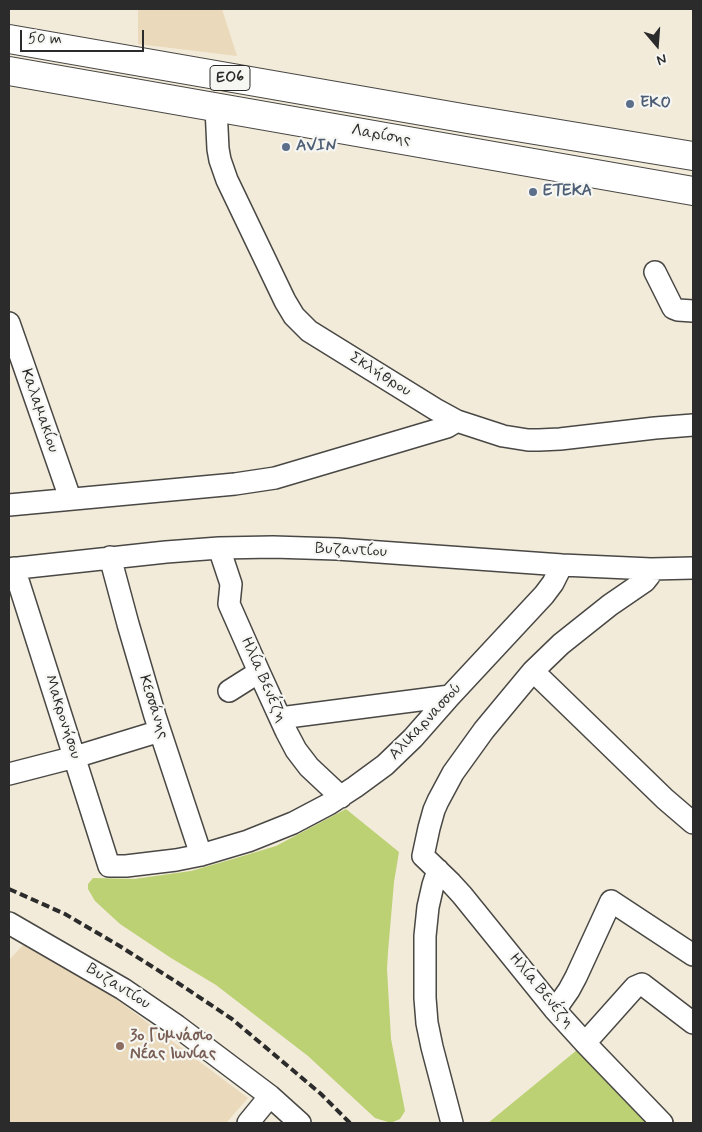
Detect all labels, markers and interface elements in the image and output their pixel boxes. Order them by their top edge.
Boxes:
scale bar [22,20,146,52]
north arrow [632,20,682,70]
text: 50 m [28,29,62,49]
text: N [654,49,669,69]
road number: ΕΟ6 [210,66,250,90]
place label: EKO [640,94,671,114]
marker: EKO [624,98,636,110]
street label: Λαρίσης [350,121,412,151]
place label: AVIN [296,137,337,157]
marker: AVIN [280,141,292,153]
place label: ΕΤΕΚΑ [543,182,592,202]
marker: ΕΤΕΚΑ [527,186,539,198]
street label: Σκλήθρου [346,349,414,401]
street label: Καλαμακίου [16,367,62,455]
street label: Βυζαντίου [315,540,387,562]
street label: Ηλία Βενέζη [236,634,290,726]
street label: Μακρονήσου [39,673,85,761]
street label: Κεσσάνης [134,673,172,741]
street label: Αλικαρνασσού [385,679,467,765]
street label: Ηλία Βενέζη [504,950,578,1032]
street label: Βυζαντίου [82,960,154,1014]
place label: 3ο Γυμνάσιο Νέας Ιωνίας [130,1027,216,1065]
marker: 3ο Γυμνάσιο Νέας Ιωνίας [114,1040,126,1052]

